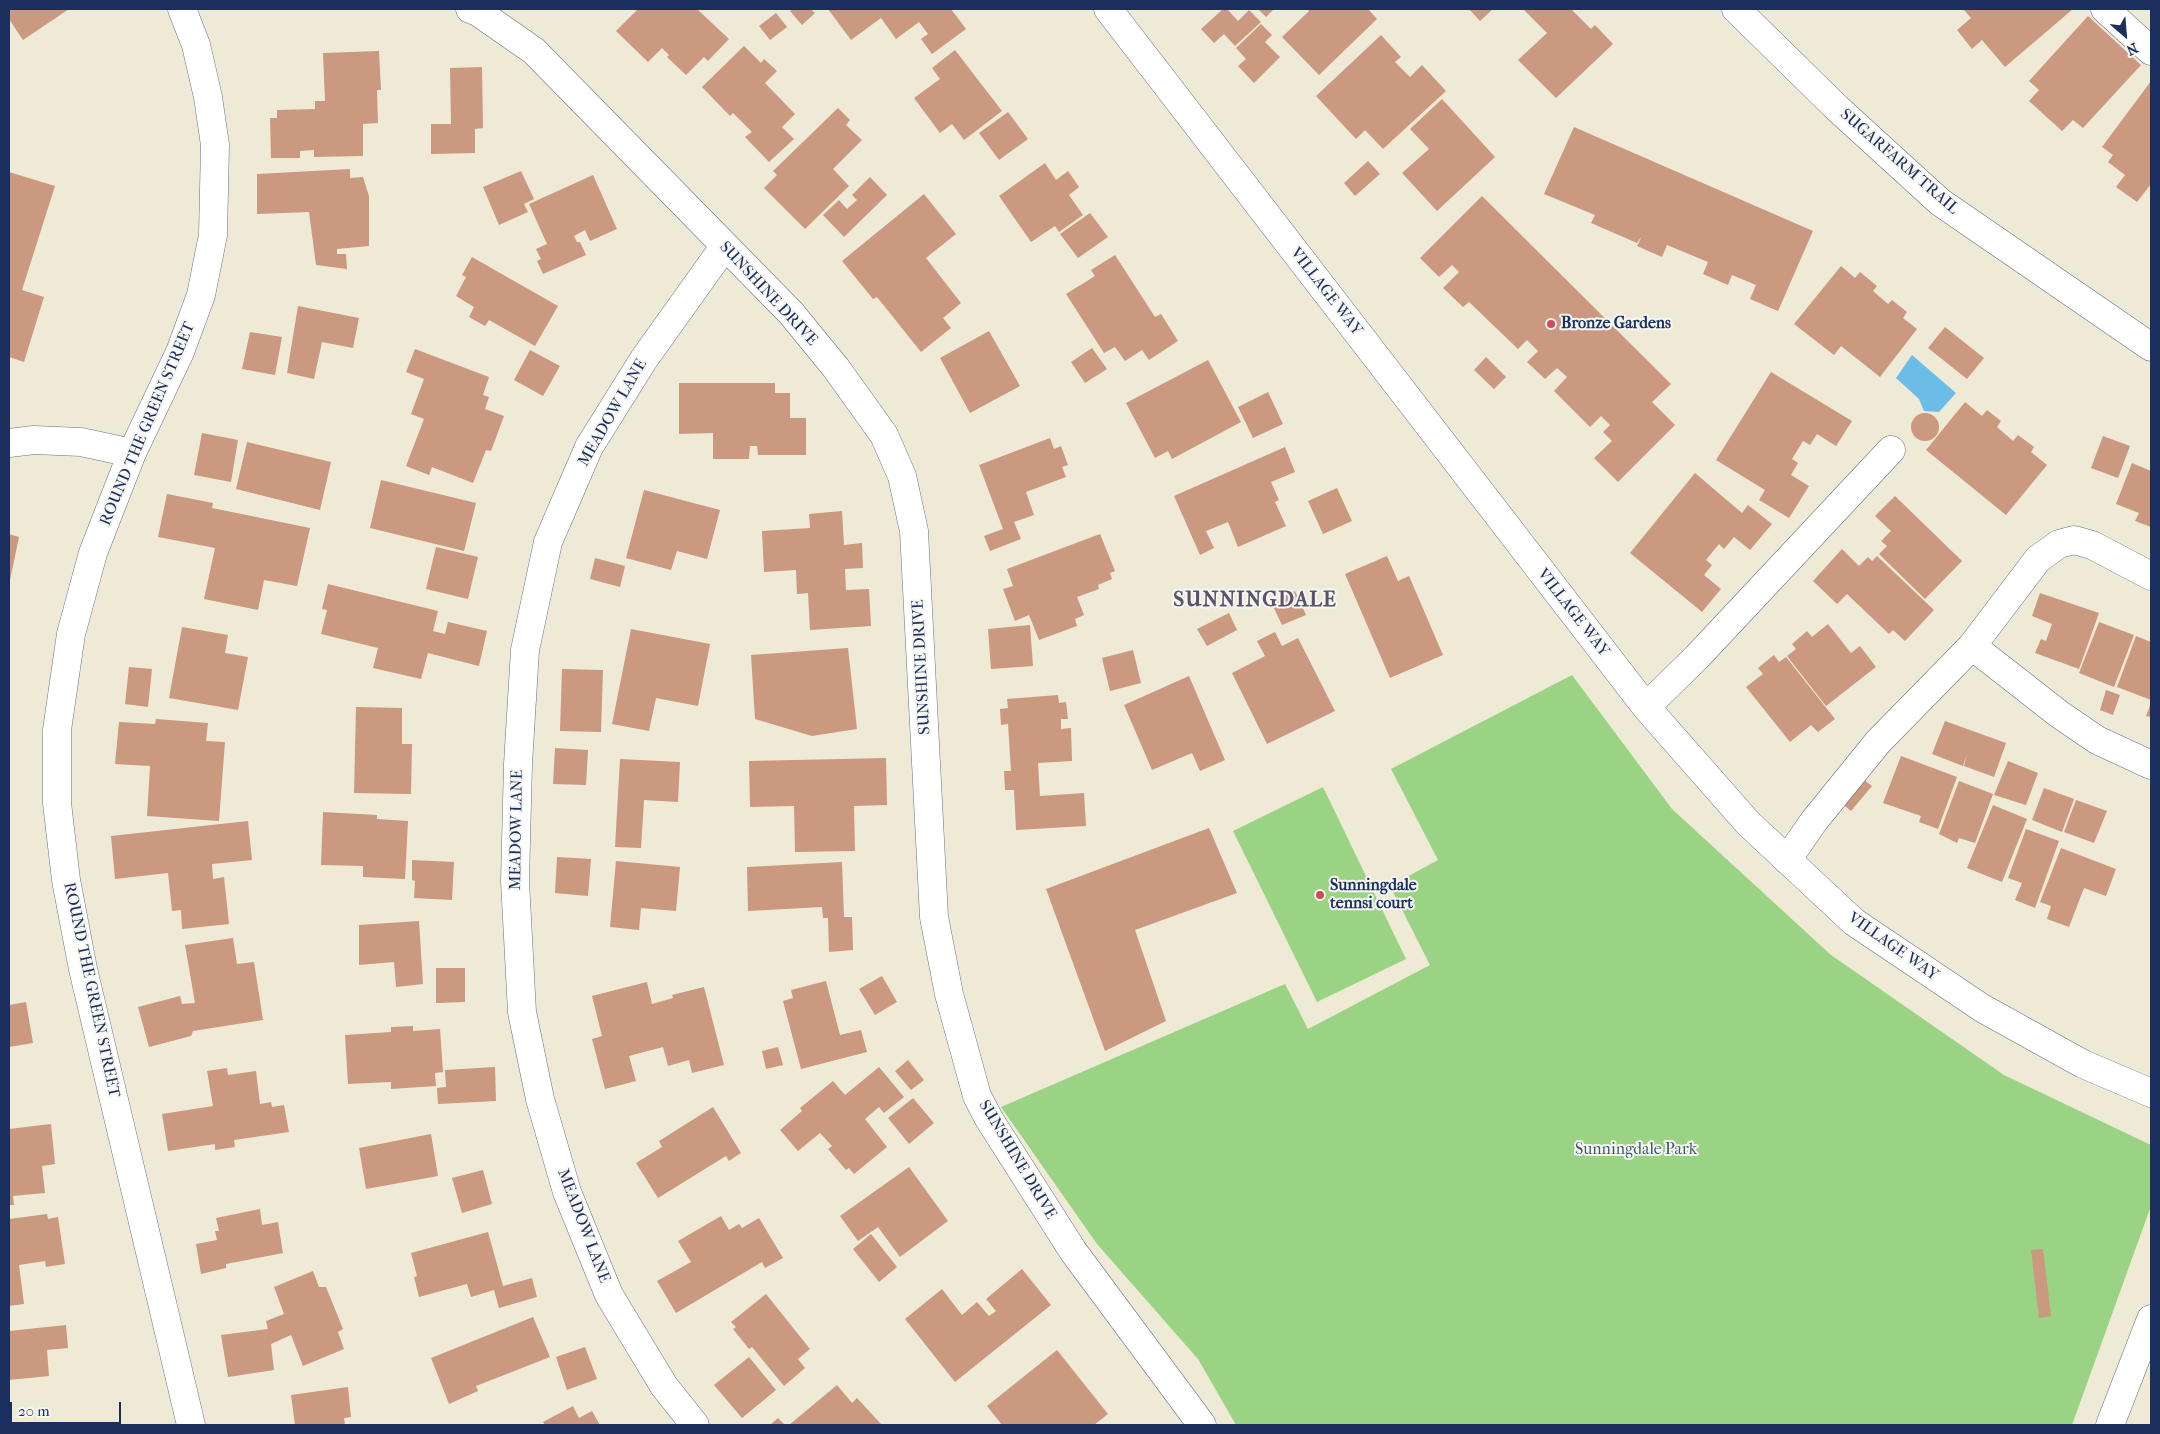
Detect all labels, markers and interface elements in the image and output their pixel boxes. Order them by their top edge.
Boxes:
north arrow [2100,10,2150,60]
text: N [2123,39,2141,59]
street label: SUGARFARM TRAIL [1836,105,1962,219]
street label: SUNSHINE DRIVE [715,238,821,350]
street label: VILLAGE WAY [1286,244,1366,340]
place label: Bronze Gardens [1561,314,1671,334]
marker: Bronze Gardens [1545,318,1557,330]
street label: ROUND THE GREEN STREET [96,319,200,529]
street label: MEADOW LANE [575,356,651,470]
street label: VILLAGE WAY [1533,565,1613,661]
district label: SUNNINGDALE [1172,588,1338,614]
street label: SUNSHINE DRIVE [909,599,935,735]
street label: MEADOW LANE [506,770,528,890]
place label: Sunningdale tennsi court [1330,876,1417,914]
street label: ROUND THE GREEN STREET [59,881,123,1099]
marker: Sunningdale tennsi court [1314,889,1326,901]
street label: VILLAGE WAY [1844,909,1942,985]
street label: SUNSHINE DRIVE [974,1097,1060,1223]
park label: Sunningdale Park [1575,1140,1697,1160]
street label: MEADOW LANE [552,1166,614,1286]
scale bar [12,1392,124,1424]
text: 20 m [18,1402,50,1420]

